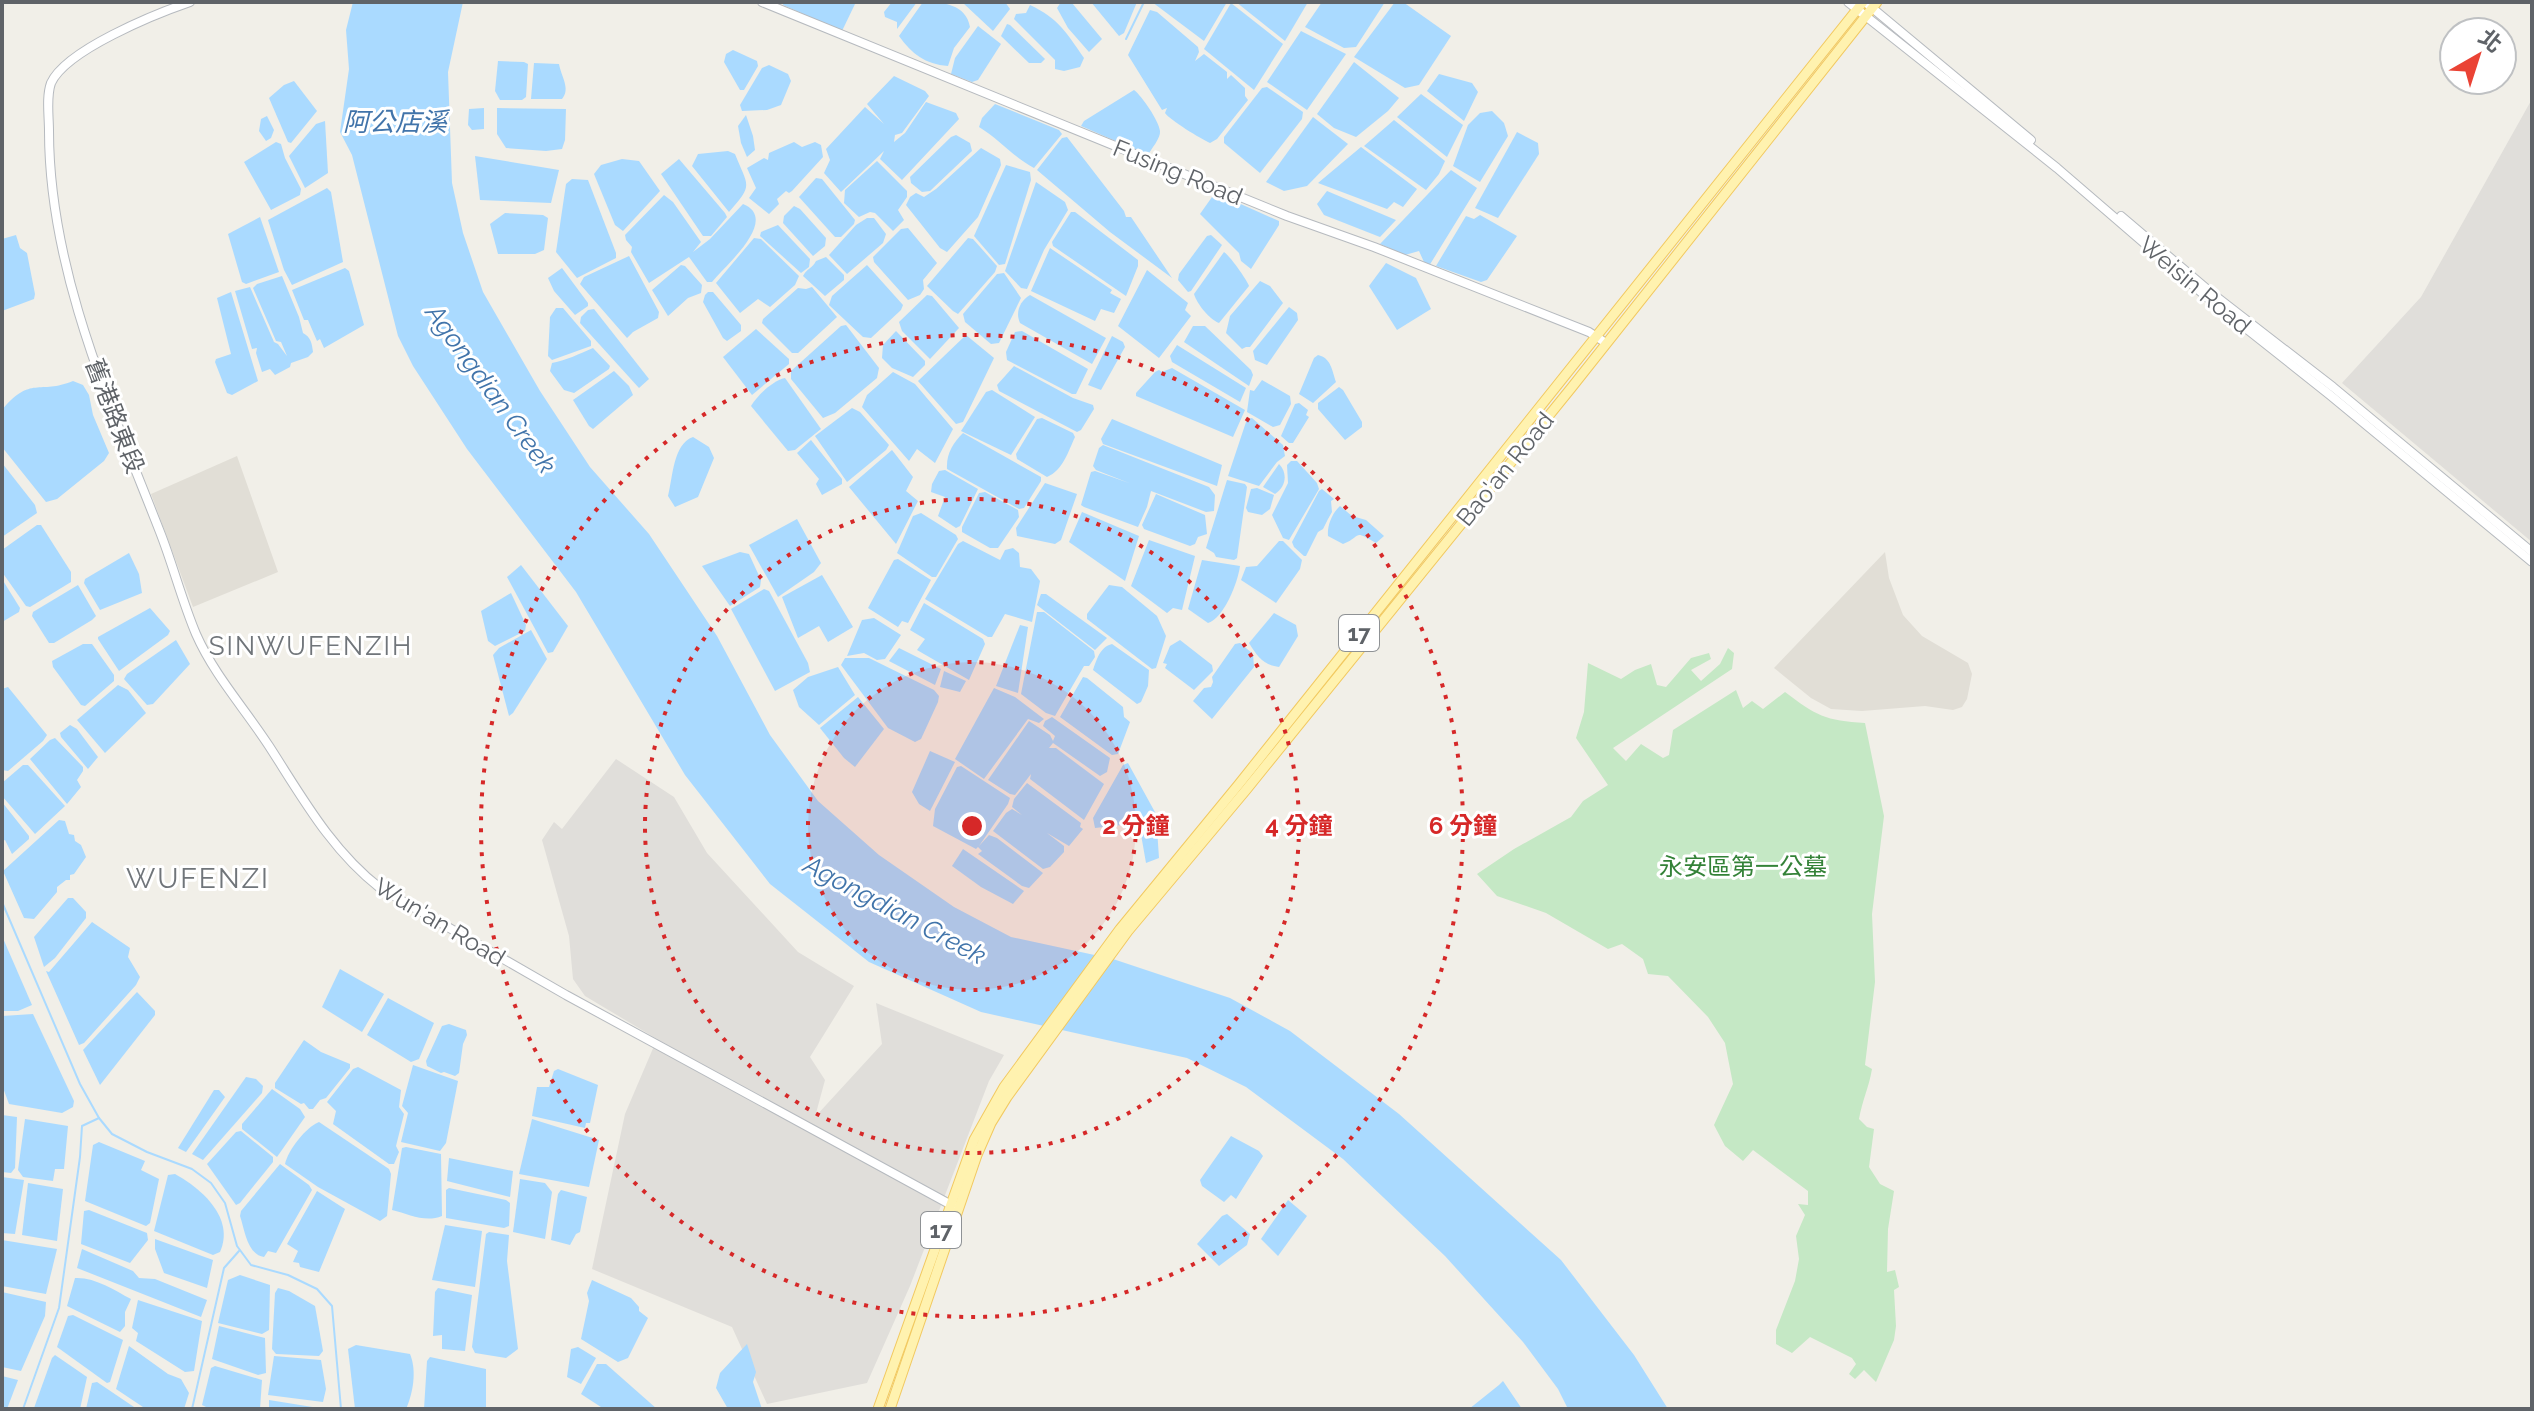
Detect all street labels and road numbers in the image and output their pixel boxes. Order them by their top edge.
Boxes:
street label: Fusing Road [1109,133,1247,211]
street label: Weisin Road [2133,230,2257,340]
street label: 舊港路東段 [80,355,150,477]
street label: Bao'an Road [1450,406,1560,532]
road number: 17 [1339,615,1379,651]
street label: Wun'an Road [369,872,511,972]
road number: 17 [921,1212,961,1248]

